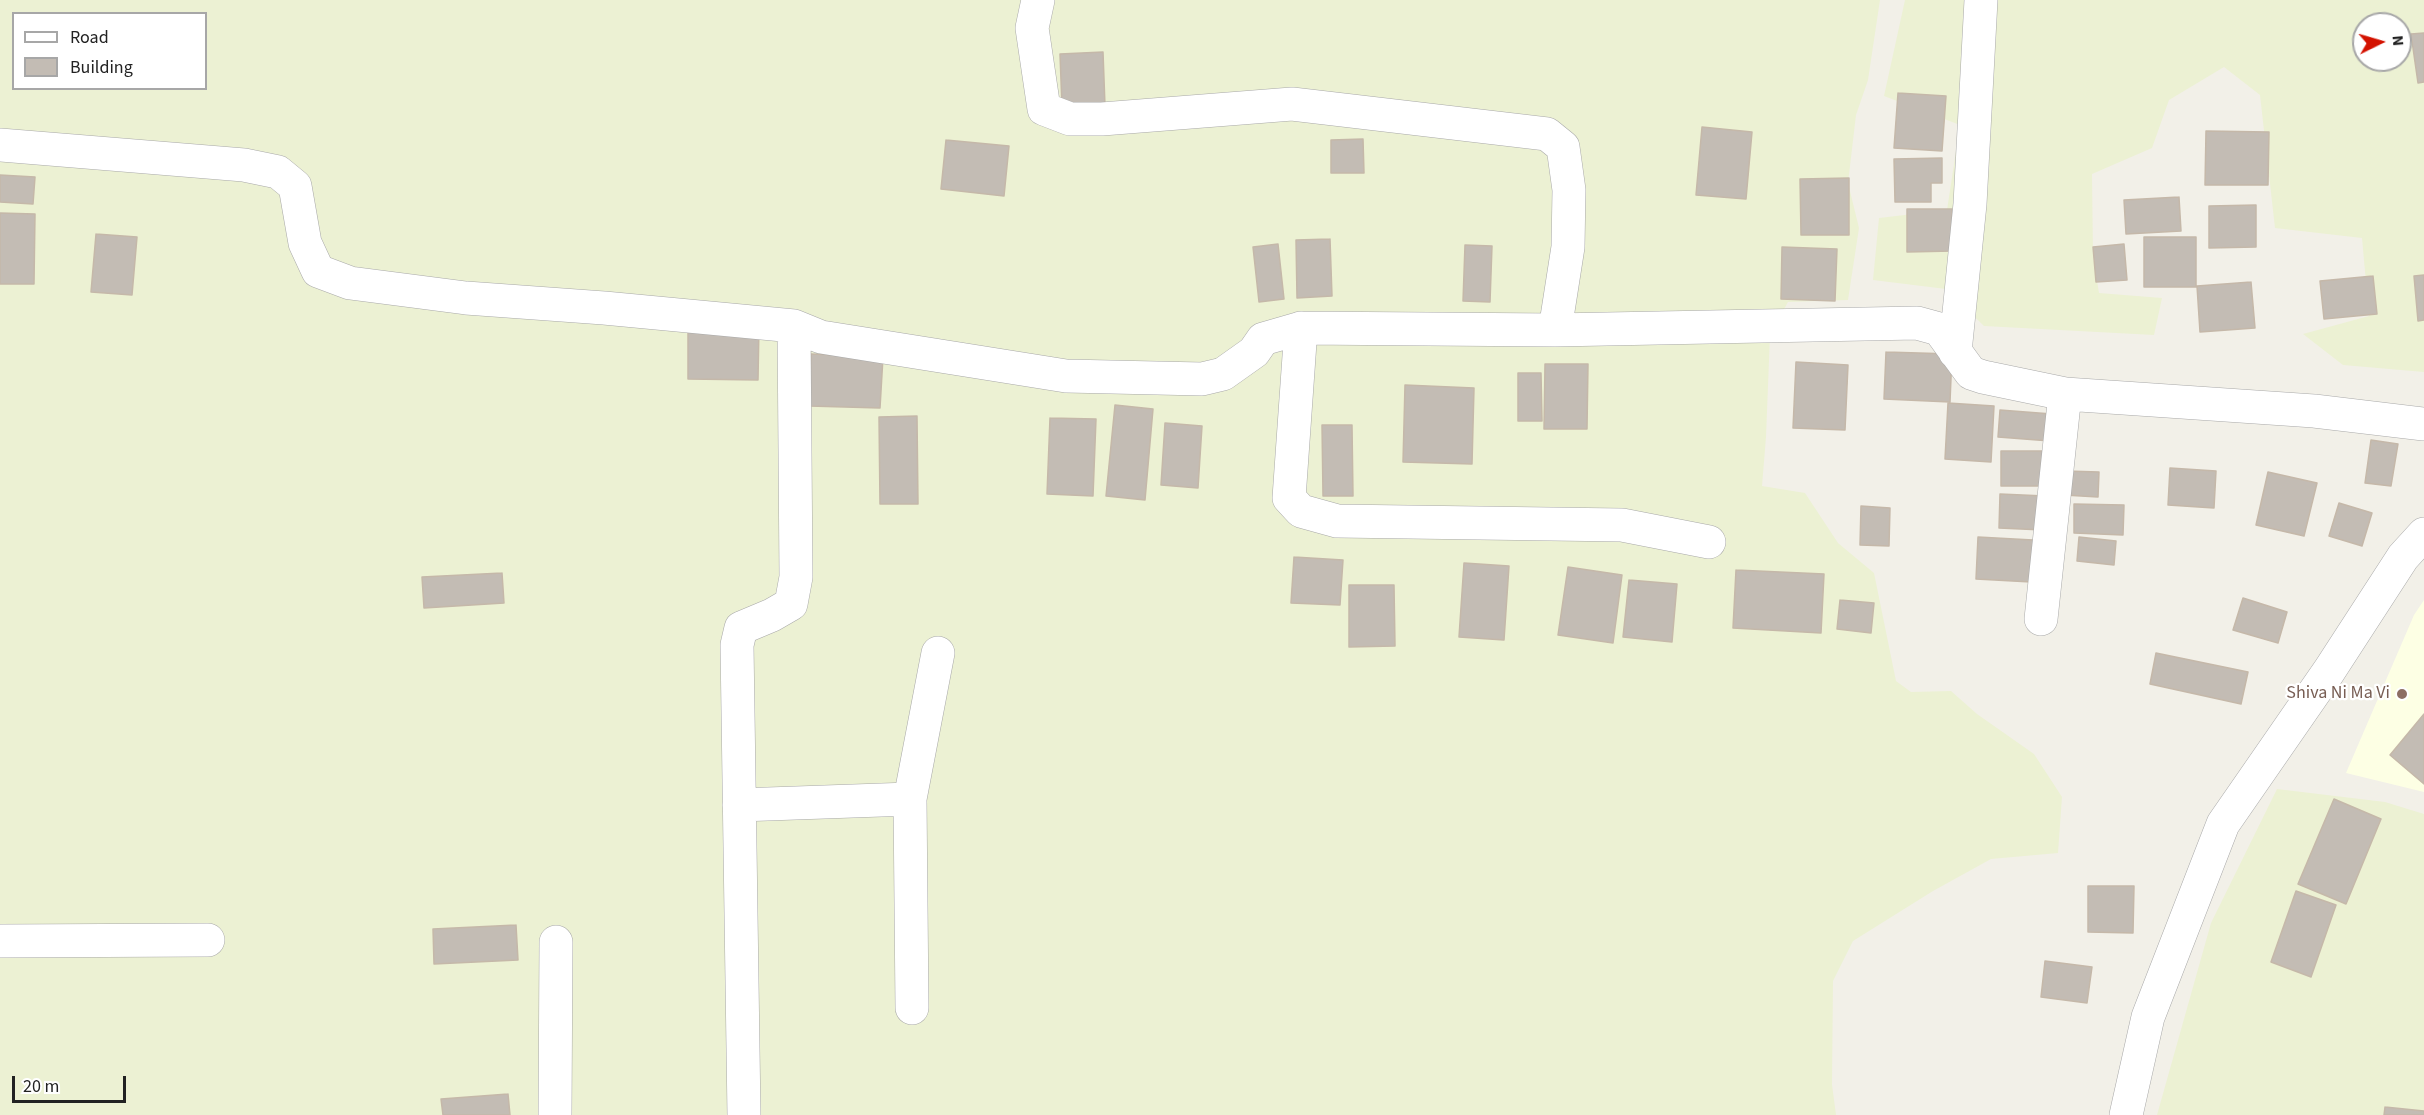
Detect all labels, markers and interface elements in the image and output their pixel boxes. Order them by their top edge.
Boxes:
legend [12,12,207,90]
north arrow [2352,12,2412,72]
text: Road [70,25,109,50]
text: N [2387,34,2409,47]
text: Building [70,55,133,80]
place label: Shiva Ni Ma Vi [2286,683,2390,705]
marker: Shiva Ni Ma Vi [2395,687,2409,701]
scale bar [15,1064,129,1102]
text: 20 m [23,1074,59,1099]

